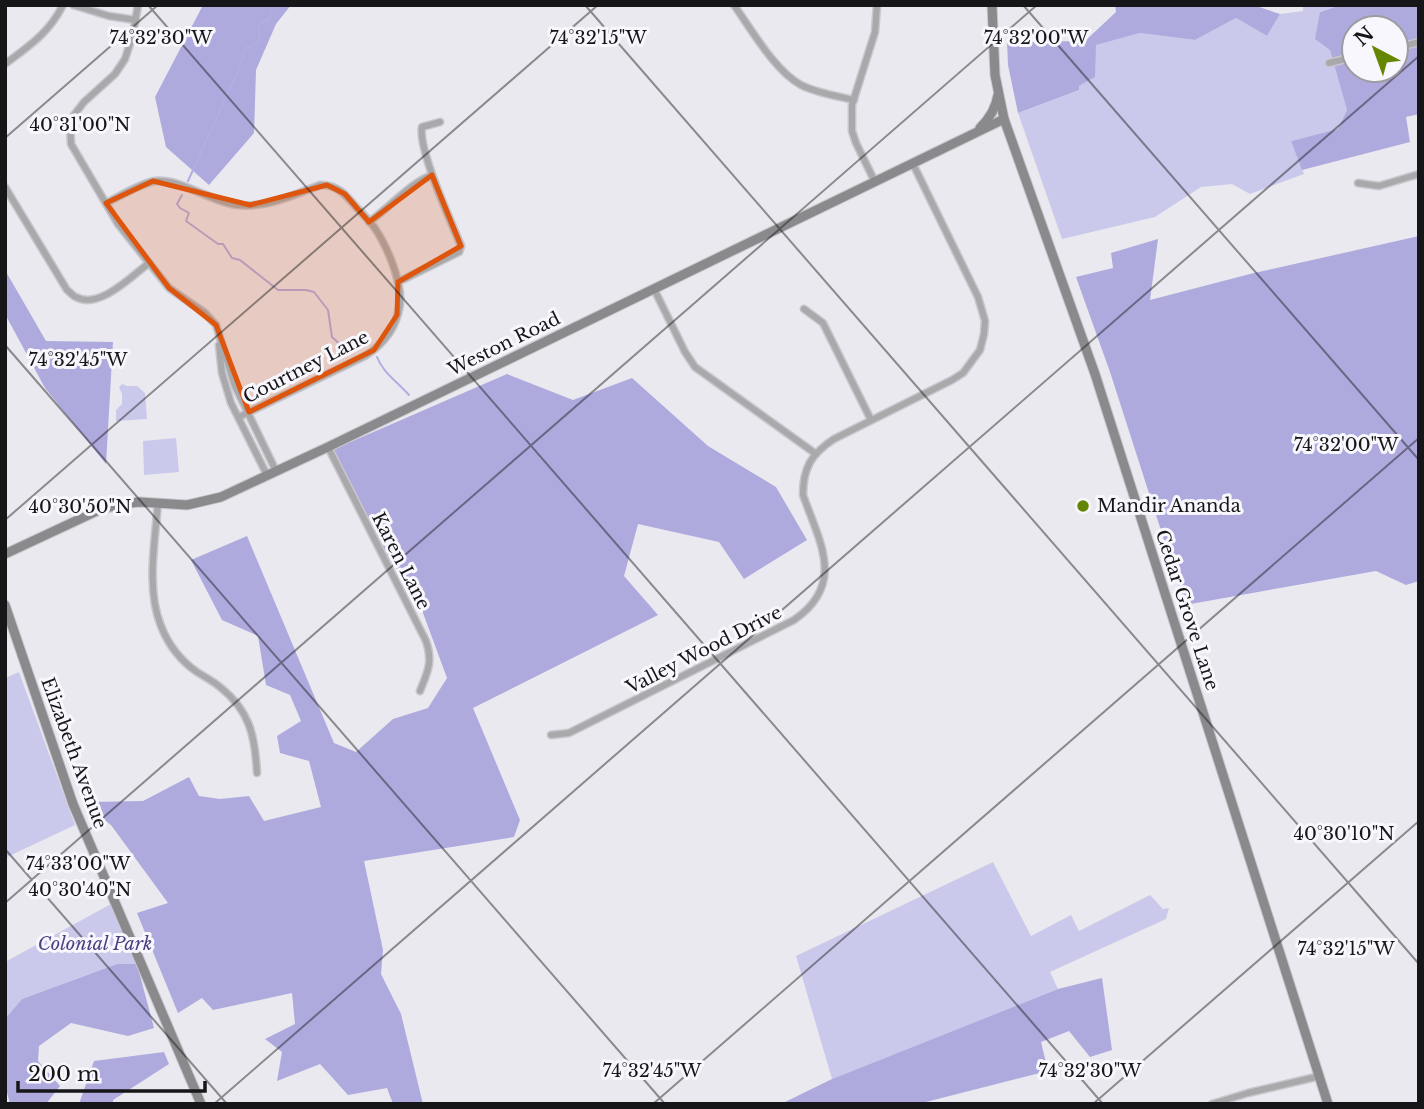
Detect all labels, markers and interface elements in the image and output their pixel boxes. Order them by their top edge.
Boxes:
north arrow [1340,14,1410,84]
text: N [1350,22,1379,51]
text: 74°32'30"W [110,27,213,49]
text: 74°32'15"W [549,27,647,49]
text: 74°32'00"W [984,27,1089,49]
text: 40°31'00"N [29,114,131,136]
street label: Weston Road [443,307,564,381]
street label: Courtney Lane [240,326,372,408]
text: 74°32'45"W [28,349,128,371]
text: 74°32'00"W [1294,434,1399,456]
place label: Mandir Ananda [1097,495,1241,517]
text: 40°30'50"N [29,496,131,518]
marker: Mandir Ananda [1075,498,1091,514]
street label: Karen Lane [367,509,435,613]
street label: Cedar Grove Lane [1151,527,1223,693]
street label: Valley Wood Drive [622,601,785,699]
street label: Elizabeth Avenue [36,674,112,832]
text: 40°30'10"N [1293,823,1395,845]
text: 74°33'00"W [26,853,131,875]
text: 40°30'40"N [29,879,131,901]
park label: Colonial Park [38,933,152,955]
text: 74°32'15"W [1297,938,1395,960]
scale bar [18,1050,205,1094]
text: 74°32'45"W [602,1060,702,1082]
text: 74°32'30"W [1039,1060,1142,1082]
text: 200 m [28,1061,100,1087]

